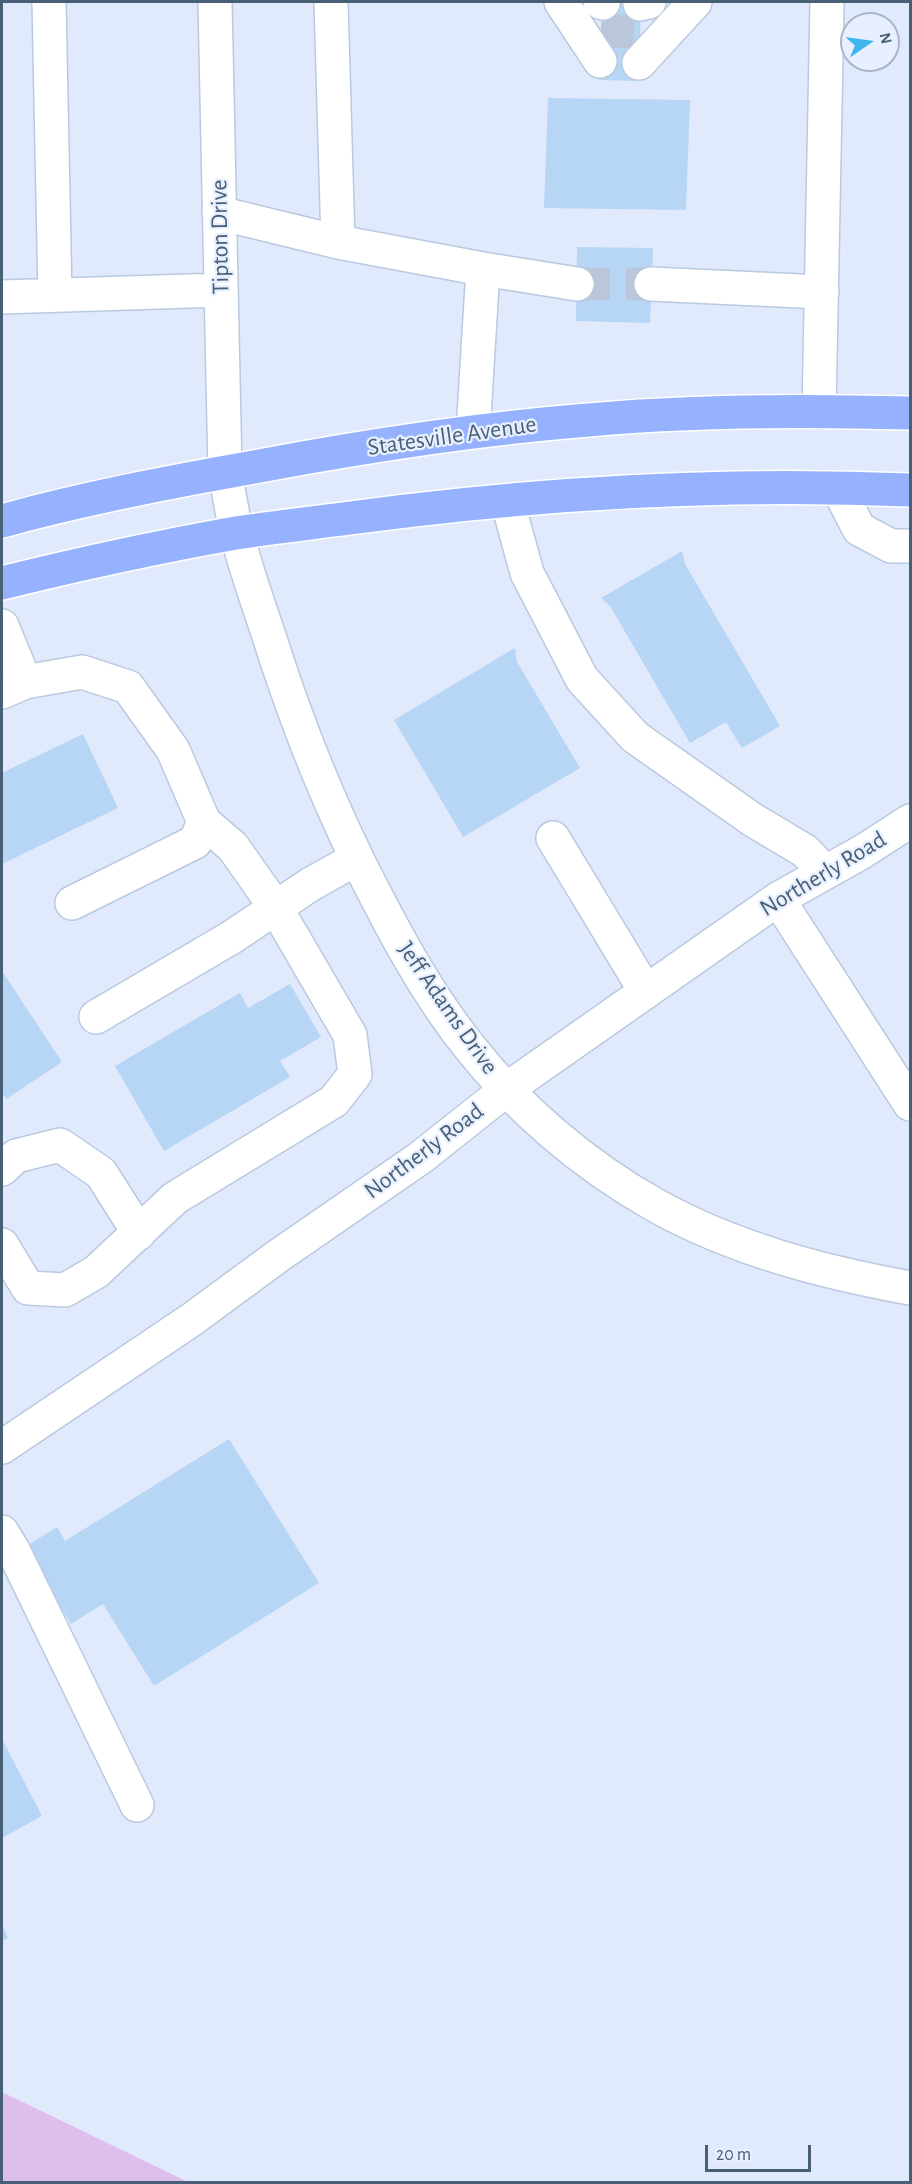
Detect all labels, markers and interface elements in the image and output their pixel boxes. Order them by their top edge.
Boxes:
north arrow [840,12,900,72]
text: N [877,31,895,46]
street label: Tipton Drive [205,179,235,295]
street label: Statesville Avenue [366,410,538,462]
street label: Northerly Road [755,825,891,923]
street label: Jeff Adams Drive [392,936,504,1080]
street label: Northerly Road [359,1097,489,1205]
scale bar [708,2133,814,2171]
text: 20 m [716,2146,751,2164]

